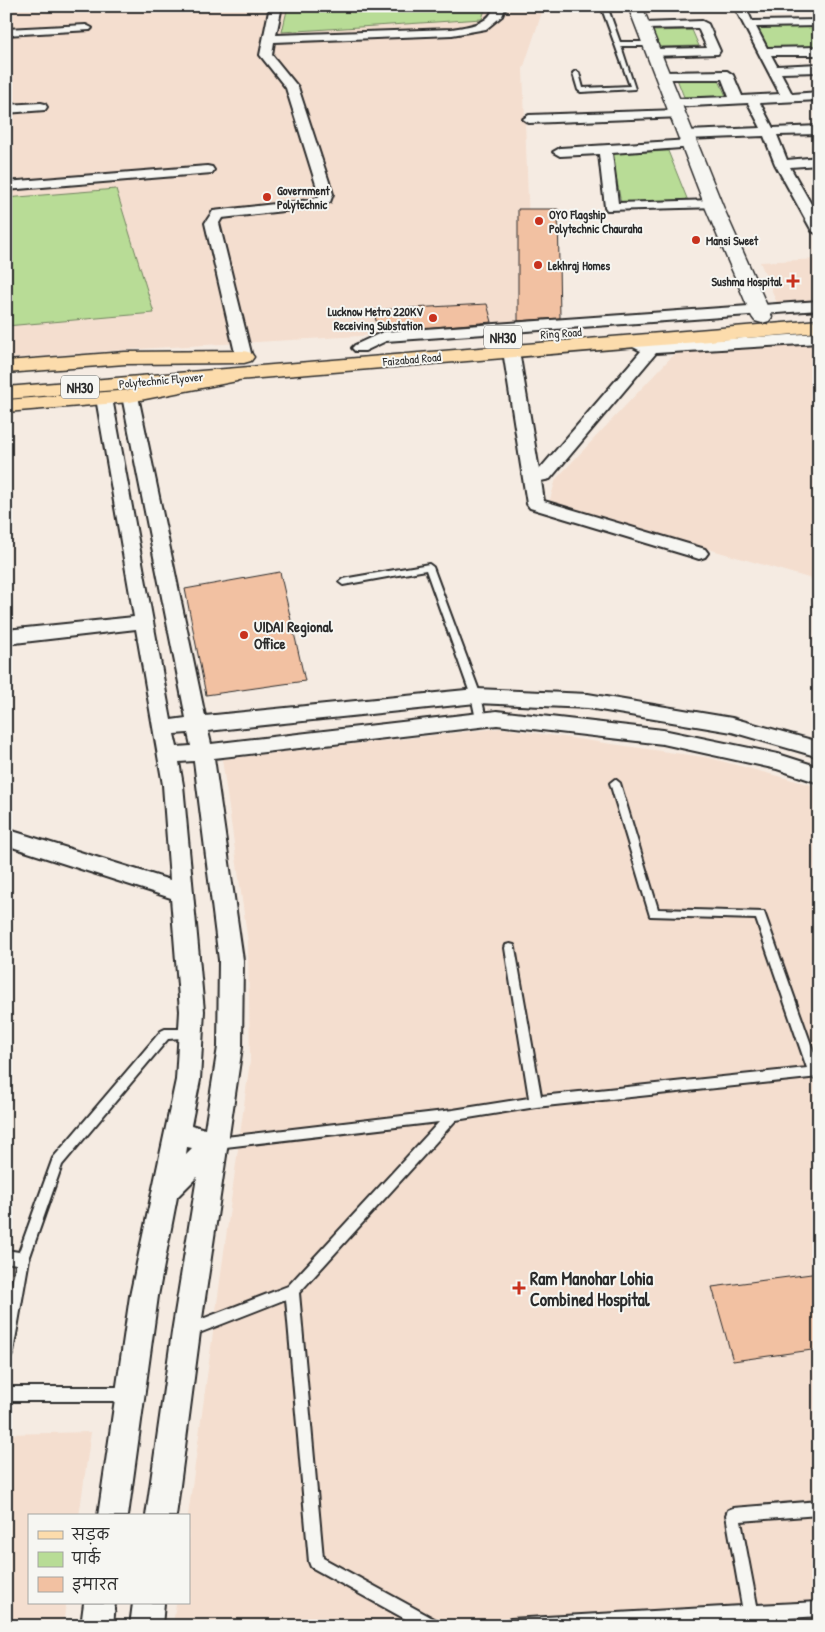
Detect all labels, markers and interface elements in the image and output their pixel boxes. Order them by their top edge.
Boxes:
place label: Government Polytechnic [277,182,331,214]
marker: Government Polytechnic [261,191,273,203]
place label: OYO Flagship Polytechnic Chauraha [549,206,642,238]
marker: OYO Flagship Polytechnic Chauraha [533,215,545,227]
place label: Mansi Sweet [706,232,759,249]
marker: Mansi Sweet [690,234,702,246]
place label: Lekhraj Homes [548,257,611,274]
marker: Lekhraj Homes [532,259,544,271]
place label: Sushma Hospital [711,273,783,291]
marker: Sushma Hospital [786,274,800,288]
place label: Lucknow Metro 220KV Receiving Substation [328,303,424,335]
marker: Lucknow Metro 220KV Receiving Substation [427,312,439,324]
street label: Ring Road [540,323,583,343]
road number: NH30 [484,326,522,348]
street label: Faizabad Road [381,348,442,370]
street label: Polytechnic Flyover [118,368,204,392]
road number: NH30 [61,376,99,398]
place label: UIDAI Regional Office [254,616,334,654]
marker: UIDAI Regional Office [238,629,250,641]
place label: Ram Manohar Lohia Combined Hospital [530,1266,654,1313]
marker: Ram Manohar Lohia Combined Hospital [512,1281,526,1295]
legend [28,1514,190,1604]
text: सड़क [71,1524,110,1545]
text: पार्क [71,1547,102,1569]
text: इमारत [72,1574,119,1595]

